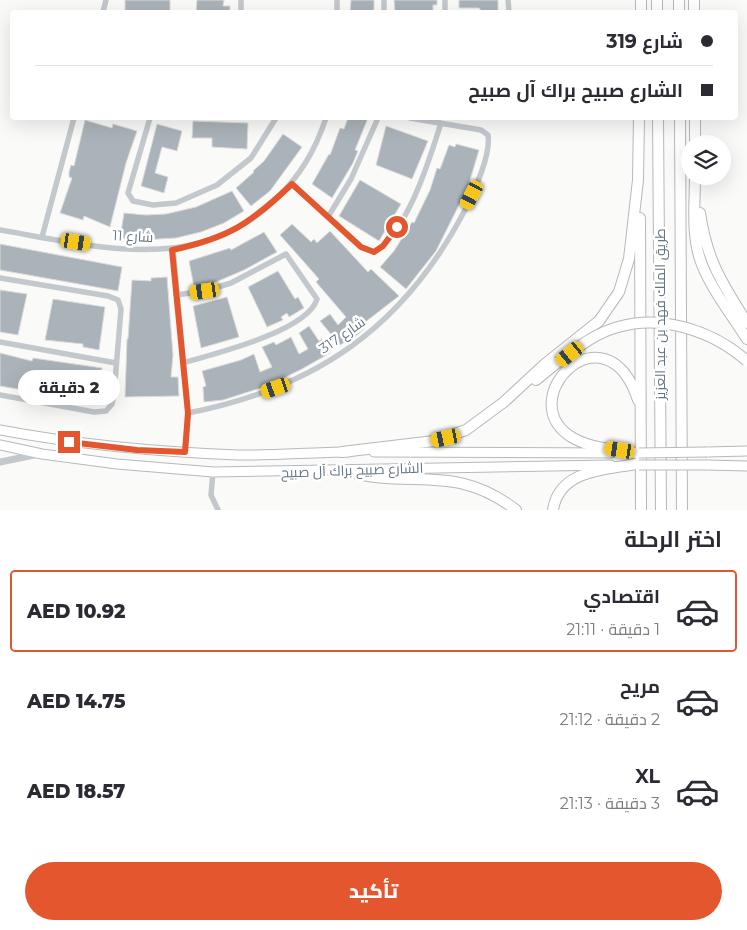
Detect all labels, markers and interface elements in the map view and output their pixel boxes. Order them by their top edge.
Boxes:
text: شارع 319 [606,30,683,53]
text: الشارع صبيح براك آل صبيح [468,79,683,102]
map controls [681,135,731,185]
button: layers [681,135,731,185]
car [458,178,485,212]
route start [386,216,408,238]
street label: شارع 11 [112,226,154,246]
street label: طريق الملك فهد بن عبد العزيز [651,228,669,401]
car [60,232,91,252]
car [189,281,220,301]
street label: شارع 317 [316,313,368,357]
car [553,339,586,369]
callout: 2 دقيقة [18,370,120,404]
car [259,376,292,400]
text: 2 دقيقة [39,378,99,397]
car [429,428,462,448]
route end [58,431,80,453]
car [604,440,635,460]
street label: الشارع صبيح براك آل صبيح [280,459,424,481]
text: اختر الرحلة [624,526,722,553]
text: اقتصادي [584,585,660,608]
icon: car [675,589,720,634]
text: AED 10.92 [27,600,125,623]
text: 1 دقيقة · 21:11 [566,620,660,639]
text: مريح [620,675,660,698]
icon: car [675,679,720,724]
text: AED 14.75 [27,690,126,713]
text: 2 دقيقة · 21:12 [560,710,660,729]
text: XL [635,765,660,788]
icon: car [675,769,720,814]
text: AED 18.57 [27,780,125,803]
text: 3 دقيقة · 21:13 [560,794,660,813]
button: تأكيد [25,862,722,920]

